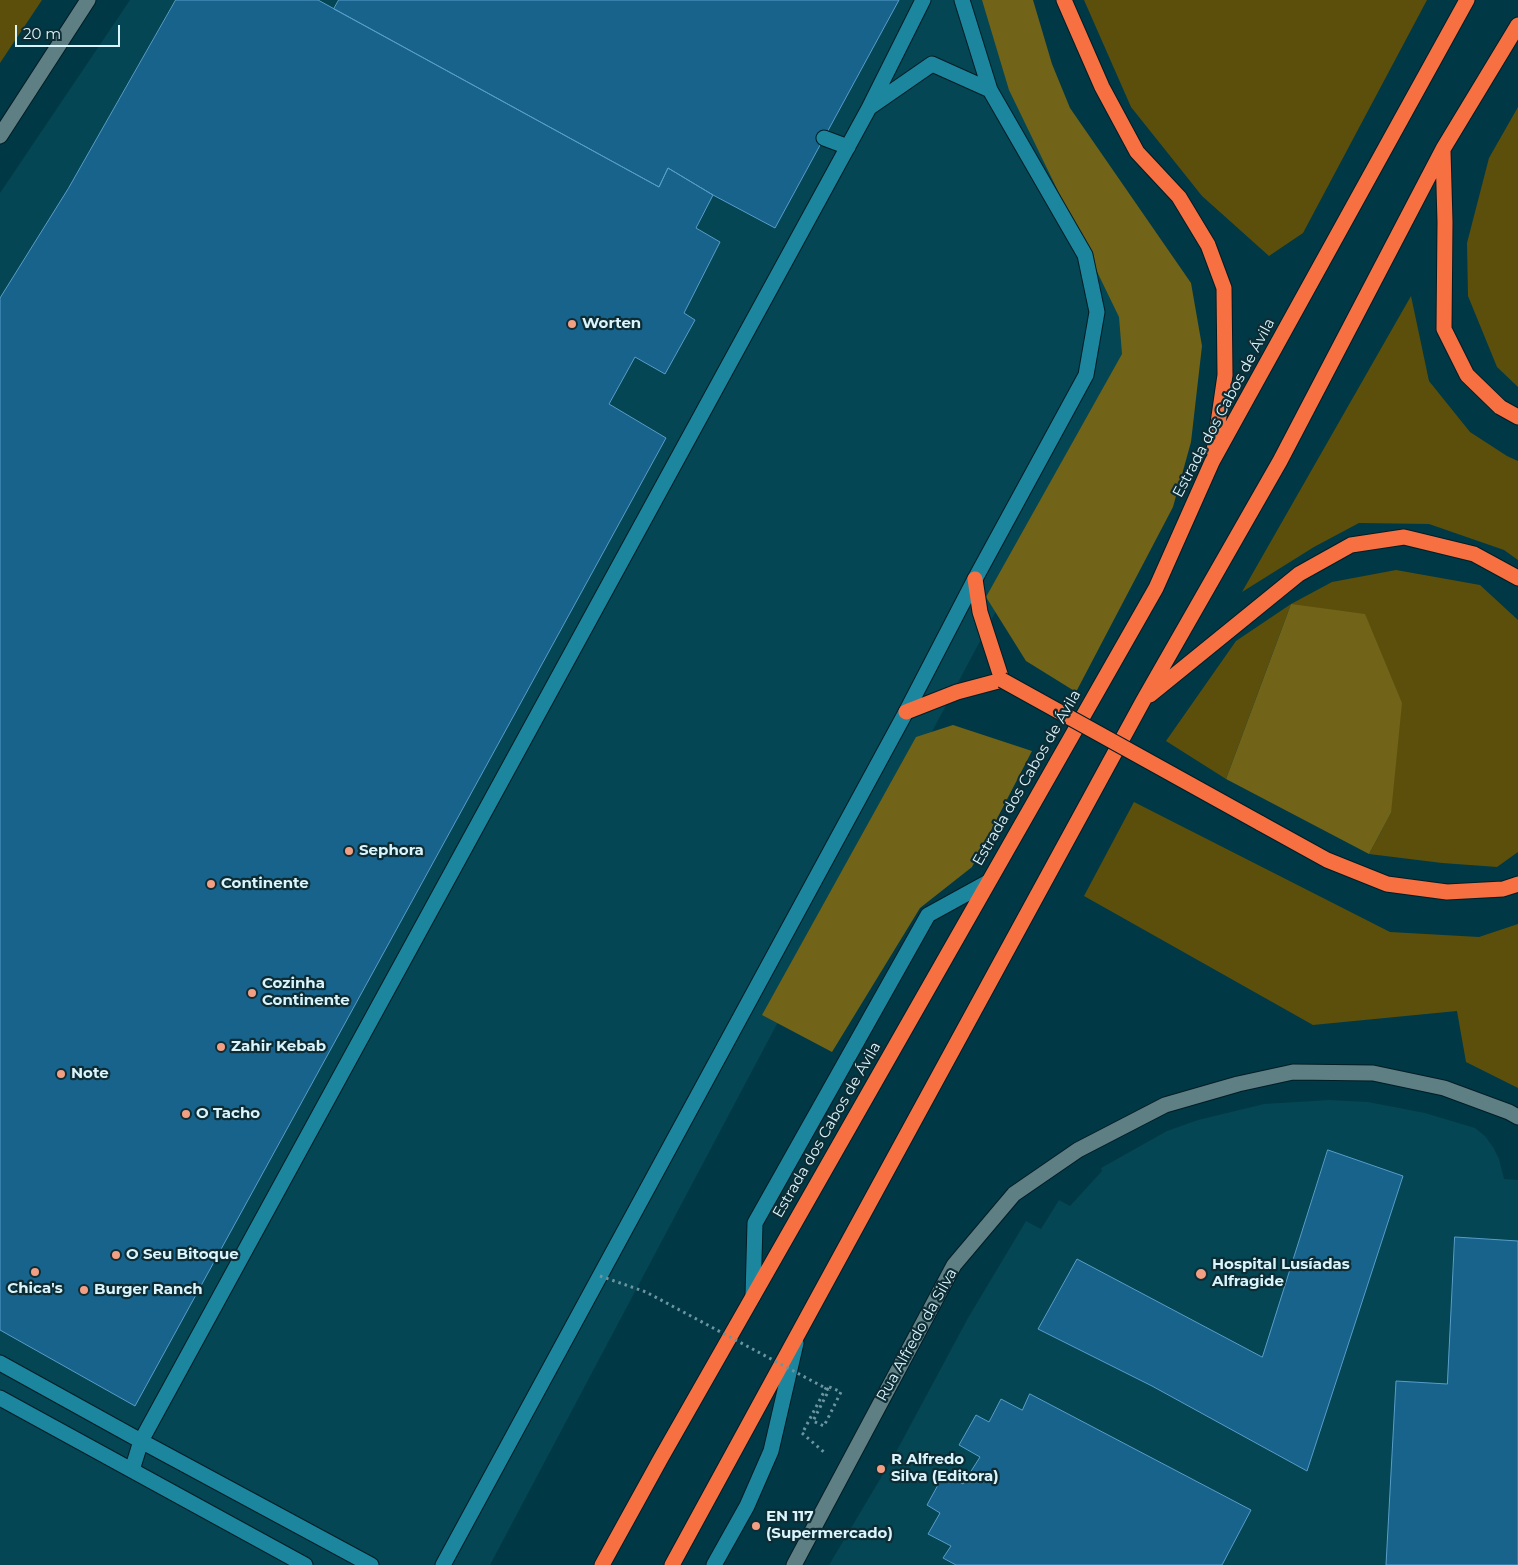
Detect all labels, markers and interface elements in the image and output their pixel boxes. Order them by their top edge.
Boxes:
scale bar [18,15,122,47]
text: 20 m [23,24,61,43]
place label: Worten [582,315,641,333]
street label: Estrada dos Cabos de Ávila [1169,315,1279,501]
marker: Worten [566,318,578,330]
street label: Estrada dos Cabos de Ávila [969,687,1085,869]
place label: Sephora [359,842,424,860]
marker: Sephora [343,845,355,857]
place label: Continente [221,875,309,893]
marker: Continente [205,878,217,890]
place label: Cozinha Continente [262,975,350,1010]
marker: Cozinha Continente [246,987,258,999]
place label: Zahir Kebab [231,1038,326,1056]
street label: Estrada dos Cabos de Ávila [769,1039,885,1221]
marker: Zahir Kebab [215,1041,227,1053]
place label: Note [71,1065,109,1083]
marker: Note [55,1068,67,1080]
place label: O Tacho [196,1105,260,1123]
marker: O Tacho [180,1108,192,1120]
place label: O Seu Bitoque [126,1246,239,1264]
marker: O Seu Bitoque [110,1249,122,1261]
place label: Hospital Lusíadas Alfragide [1212,1256,1350,1291]
marker: Chica's [29,1266,41,1278]
street label: Rua Alfredo da Silva [873,1266,961,1404]
marker: Hospital Lusíadas Alfragide [1194,1267,1208,1281]
place label: Chica's [7,1280,63,1298]
place label: Burger Ranch [94,1281,203,1299]
marker: Burger Ranch [78,1284,90,1296]
place label: R Alfredo Silva (Editora) [891,1451,999,1486]
marker: R Alfredo Silva (Editora) [875,1463,887,1475]
place label: EN 117 (Supermercado) [766,1508,893,1543]
marker: EN 117 (Supermercado) [750,1520,762,1532]

